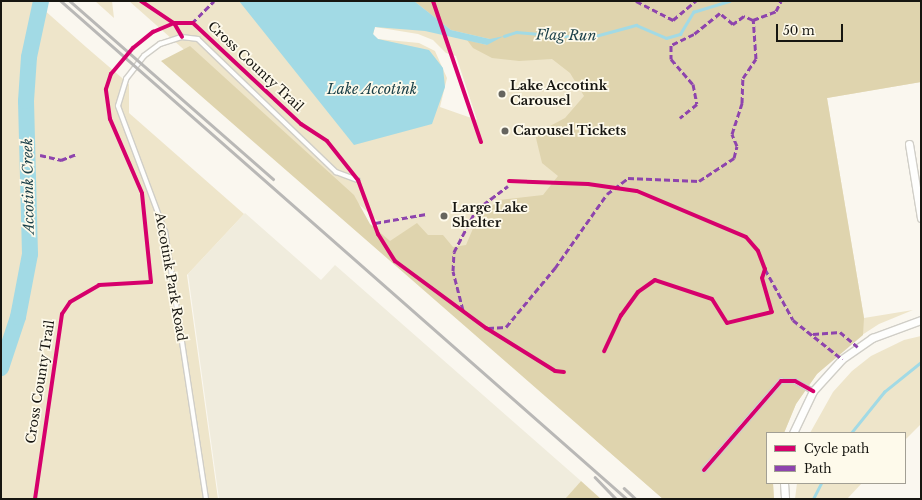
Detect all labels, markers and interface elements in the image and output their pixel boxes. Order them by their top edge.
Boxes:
scale bar [778,16,845,42]
street label: Cross County Trail [204,18,306,116]
text: 50 m [783,23,815,38]
water label: Flag Run [536,26,596,44]
place label: Lake Accotink Carousel [510,79,608,110]
water label: Lake Accotink [327,81,417,97]
marker: Lake Accotink Carousel [497,89,507,99]
place label: Carousel Tickets [513,123,627,139]
marker: Carousel Tickets [500,126,510,136]
water label: Accotink Creek [19,138,37,234]
place label: Large Lake Shelter [452,201,528,232]
street label: Accotink Park Road [151,211,189,343]
marker: Large Lake Shelter [439,211,449,221]
street label: Cross County Trail [23,319,59,445]
legend [766,432,906,484]
text: Cycle path [804,441,869,456]
text: Path [804,461,832,476]

